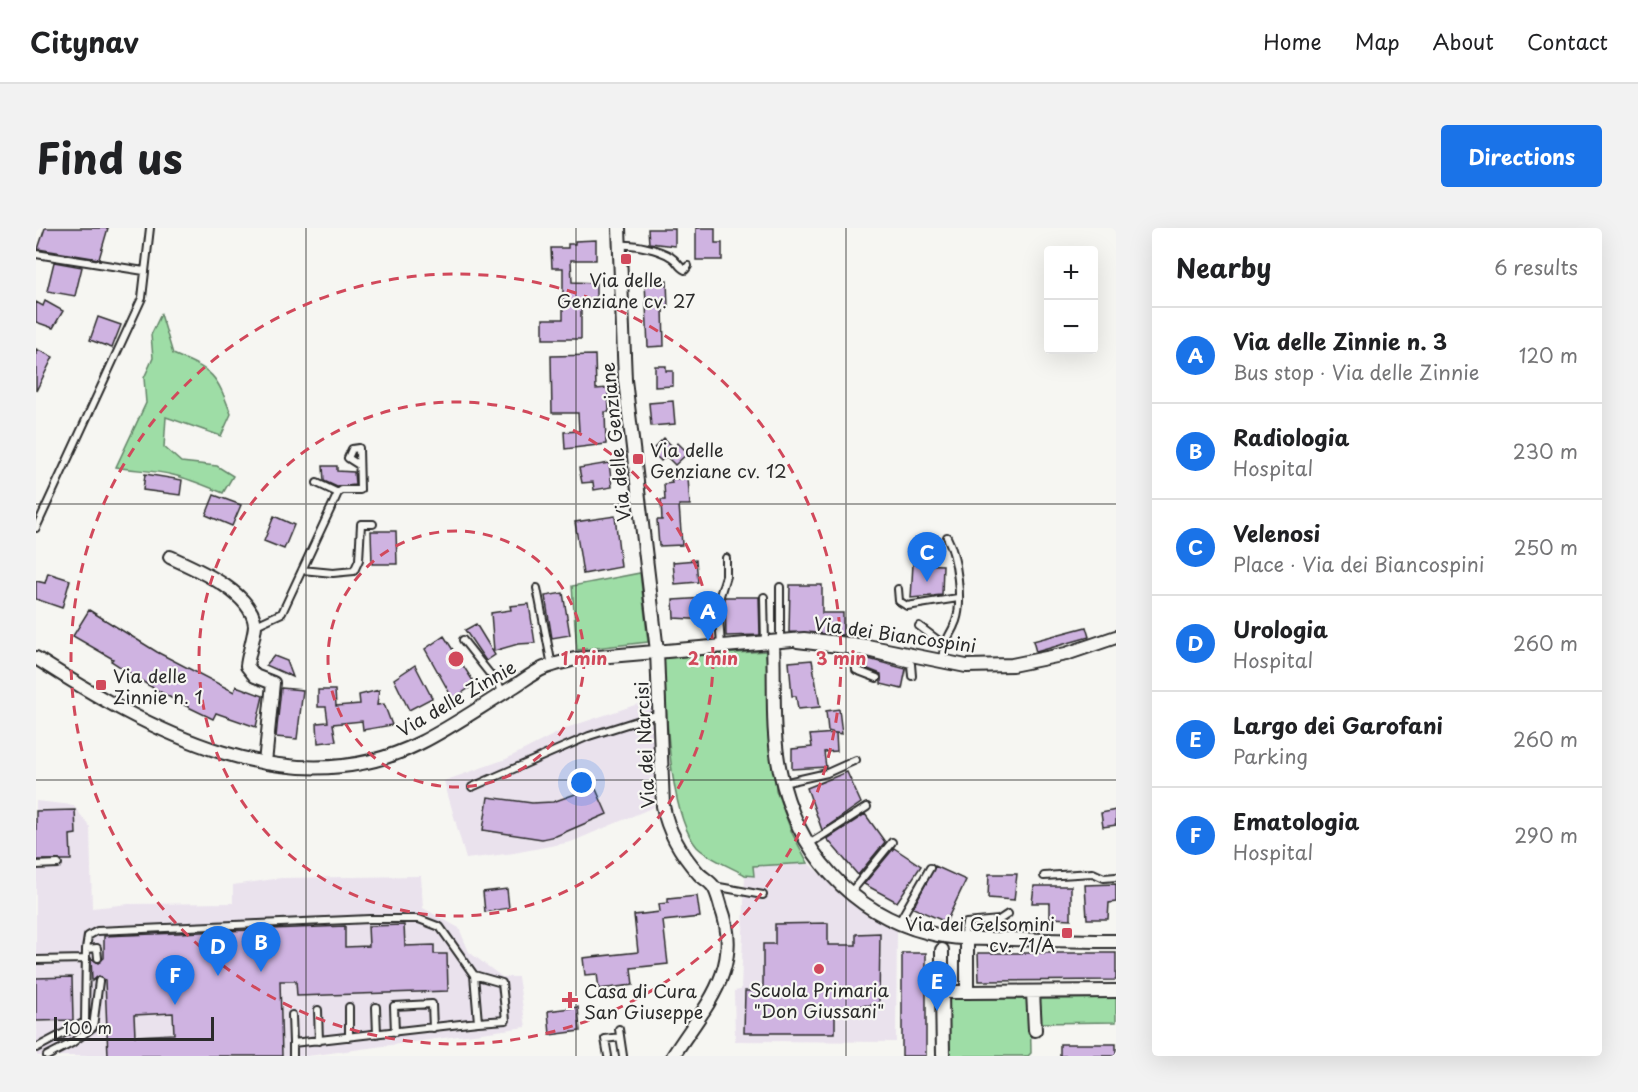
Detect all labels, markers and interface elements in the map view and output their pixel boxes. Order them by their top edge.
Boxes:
text: Citynav [30,20,139,63]
text: Home [1263,25,1322,57]
text: Map [1355,25,1400,57]
text: About [1433,25,1494,57]
text: Contact [1527,25,1608,57]
text: Find us [36,125,183,188]
button: Directions [1441,125,1602,187]
map controls [1044,246,1098,354]
button: + [1044,246,1098,300]
text: Nearby [1176,248,1271,287]
marker: Via delle Genziane cv. 27 [619,252,633,266]
text: 6 results [1494,252,1578,282]
place label: Via delle Genziane cv. 27 [557,266,695,314]
button: − [1044,300,1098,354]
text: Via delle Zinnie n. 3 [1233,324,1447,357]
text: A [1188,340,1203,370]
text: 120 m [1519,340,1578,370]
text: Bus stop · Via delle Zinnie [1233,357,1479,387]
street label: Via delle Genziane [593,361,637,523]
text: Radiologia [1233,420,1349,453]
place label: Via delle Genziane cv. 12 [650,436,787,484]
text: B [1189,436,1202,466]
text: 230 m [1513,436,1578,466]
marker: Via delle Genziane cv. 12 [631,452,645,466]
text: Hospital [1233,453,1313,483]
text: Velenosi [1233,516,1320,549]
pin: C [908,532,946,582]
text: C [1188,532,1203,562]
text: 250 m [1514,532,1578,562]
text: Place · Via dei Biancospini [1233,549,1484,579]
pin: A [688,592,728,641]
street label: Via dei Biancospini [812,609,978,659]
text: Urologia [1233,612,1328,645]
text: D [1188,628,1203,658]
text: 260 m [1513,628,1578,658]
text: 1 min [561,644,607,671]
text: 2 min [688,644,738,671]
text: 3 min [816,644,866,671]
text: Hospital [1233,645,1313,675]
centre of rings [446,649,466,669]
street label: Via delle Zinnie [391,653,521,743]
place label: Via delle Zinnie n. 1 [113,662,203,710]
marker: Via delle Zinnie n. 1 [94,678,108,692]
street label: Via dei Narcisi [627,681,661,809]
text: Largo dei Garofani [1233,708,1443,741]
text: E [1189,724,1202,754]
text: 260 m [1513,724,1578,754]
text: Parking [1233,741,1308,771]
your location [567,768,596,797]
text: Ematologia [1233,804,1359,837]
text: F [1190,820,1201,850]
text: 290 m [1514,820,1578,850]
text: Hospital [1233,837,1313,867]
place label: Via dei Gelsomini cv. 71/A [905,910,1055,958]
pin: B [242,922,280,972]
pin: D [198,926,237,976]
marker: Via dei Gelsomini cv. 71/A [1060,926,1074,940]
pin: F [156,956,194,1005]
marker: Scuola Primaria "Don Giussani" [812,962,826,976]
pin: E [918,962,956,1011]
place label: Scuola Primaria "Don Giussani" [749,976,890,1024]
place label: Casa di Cura San Giuseppe [584,977,703,1025]
marker: Casa di Cura San Giuseppe [561,991,579,1009]
scale bar [54,1014,214,1042]
text: 100 m [63,1015,112,1039]

